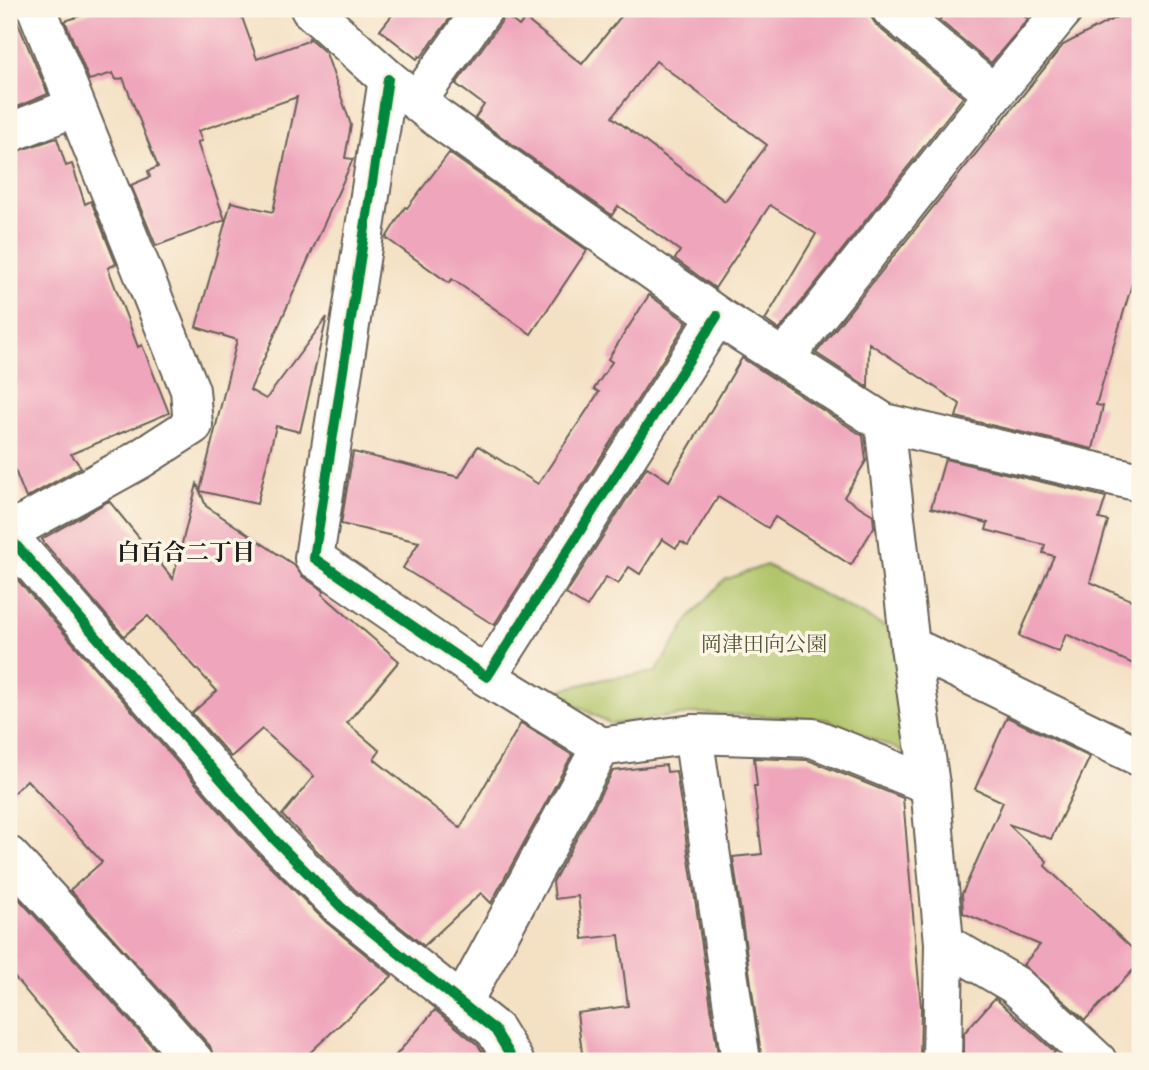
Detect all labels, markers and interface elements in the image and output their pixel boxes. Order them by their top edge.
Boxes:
district label: 白百合二丁目 [117,538,255,566]
park label: 岡津田向公園 [701,631,827,656]

